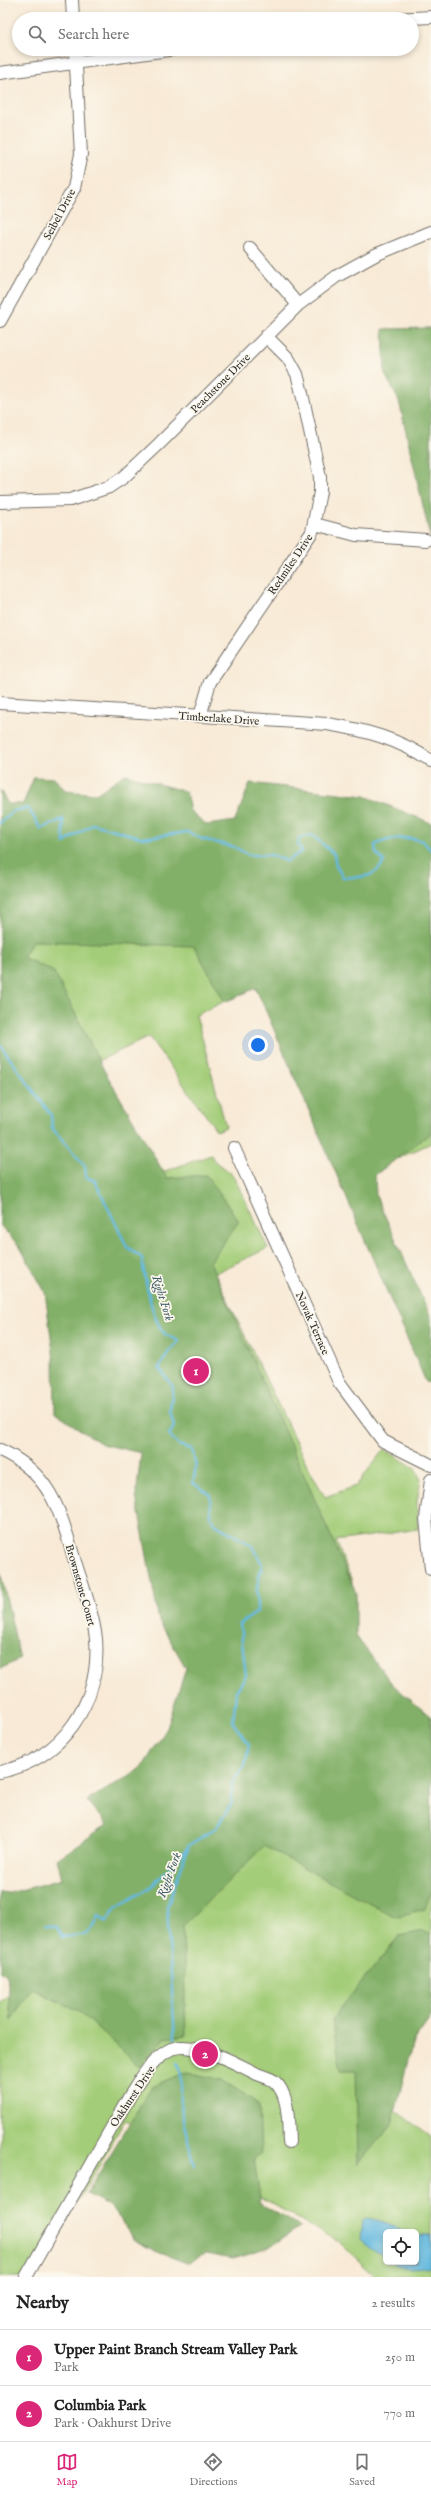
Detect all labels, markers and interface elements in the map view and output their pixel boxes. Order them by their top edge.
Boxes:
search box [12,12,419,56]
icon: search [26,23,48,45]
text: Search here [58,25,129,44]
street label: Seibel Drive [41,187,79,242]
street label: Peachstone Drive [188,351,254,417]
street label: Redmiles Drive [265,531,316,598]
street label: Timberlake Drive [178,709,260,729]
your location [248,1035,268,1055]
water label: Right Fork [148,1273,177,1323]
street label: Novak Terrace [292,1290,332,1357]
pin: 1 [183,1356,209,1386]
street label: Brownstone Court [62,1543,98,1628]
water label: Right Fork [154,1850,186,1900]
pin: 2 [192,2039,218,2069]
street label: Oakhurst Drive [107,2063,158,2130]
map controls [383,2229,419,2265]
button: locate [383,2229,419,2265]
text: Nearby [16,2293,69,2314]
text: 2 results [371,2295,415,2312]
text: Upper Paint Branch Stream Valley Park [54,2340,297,2359]
text: 1 [27,2349,31,2366]
text: 250 m [385,2349,415,2366]
text: Park [54,2359,79,2376]
text: Columbia Park [54,2396,146,2415]
text: 2 [26,2405,32,2422]
text: 770 m [384,2405,415,2422]
text: Park · Oakhurst Drive [54,2415,171,2432]
tab: Map [56,2451,78,2489]
tab: Directions [190,2451,237,2489]
tab: Saved [349,2451,375,2489]

